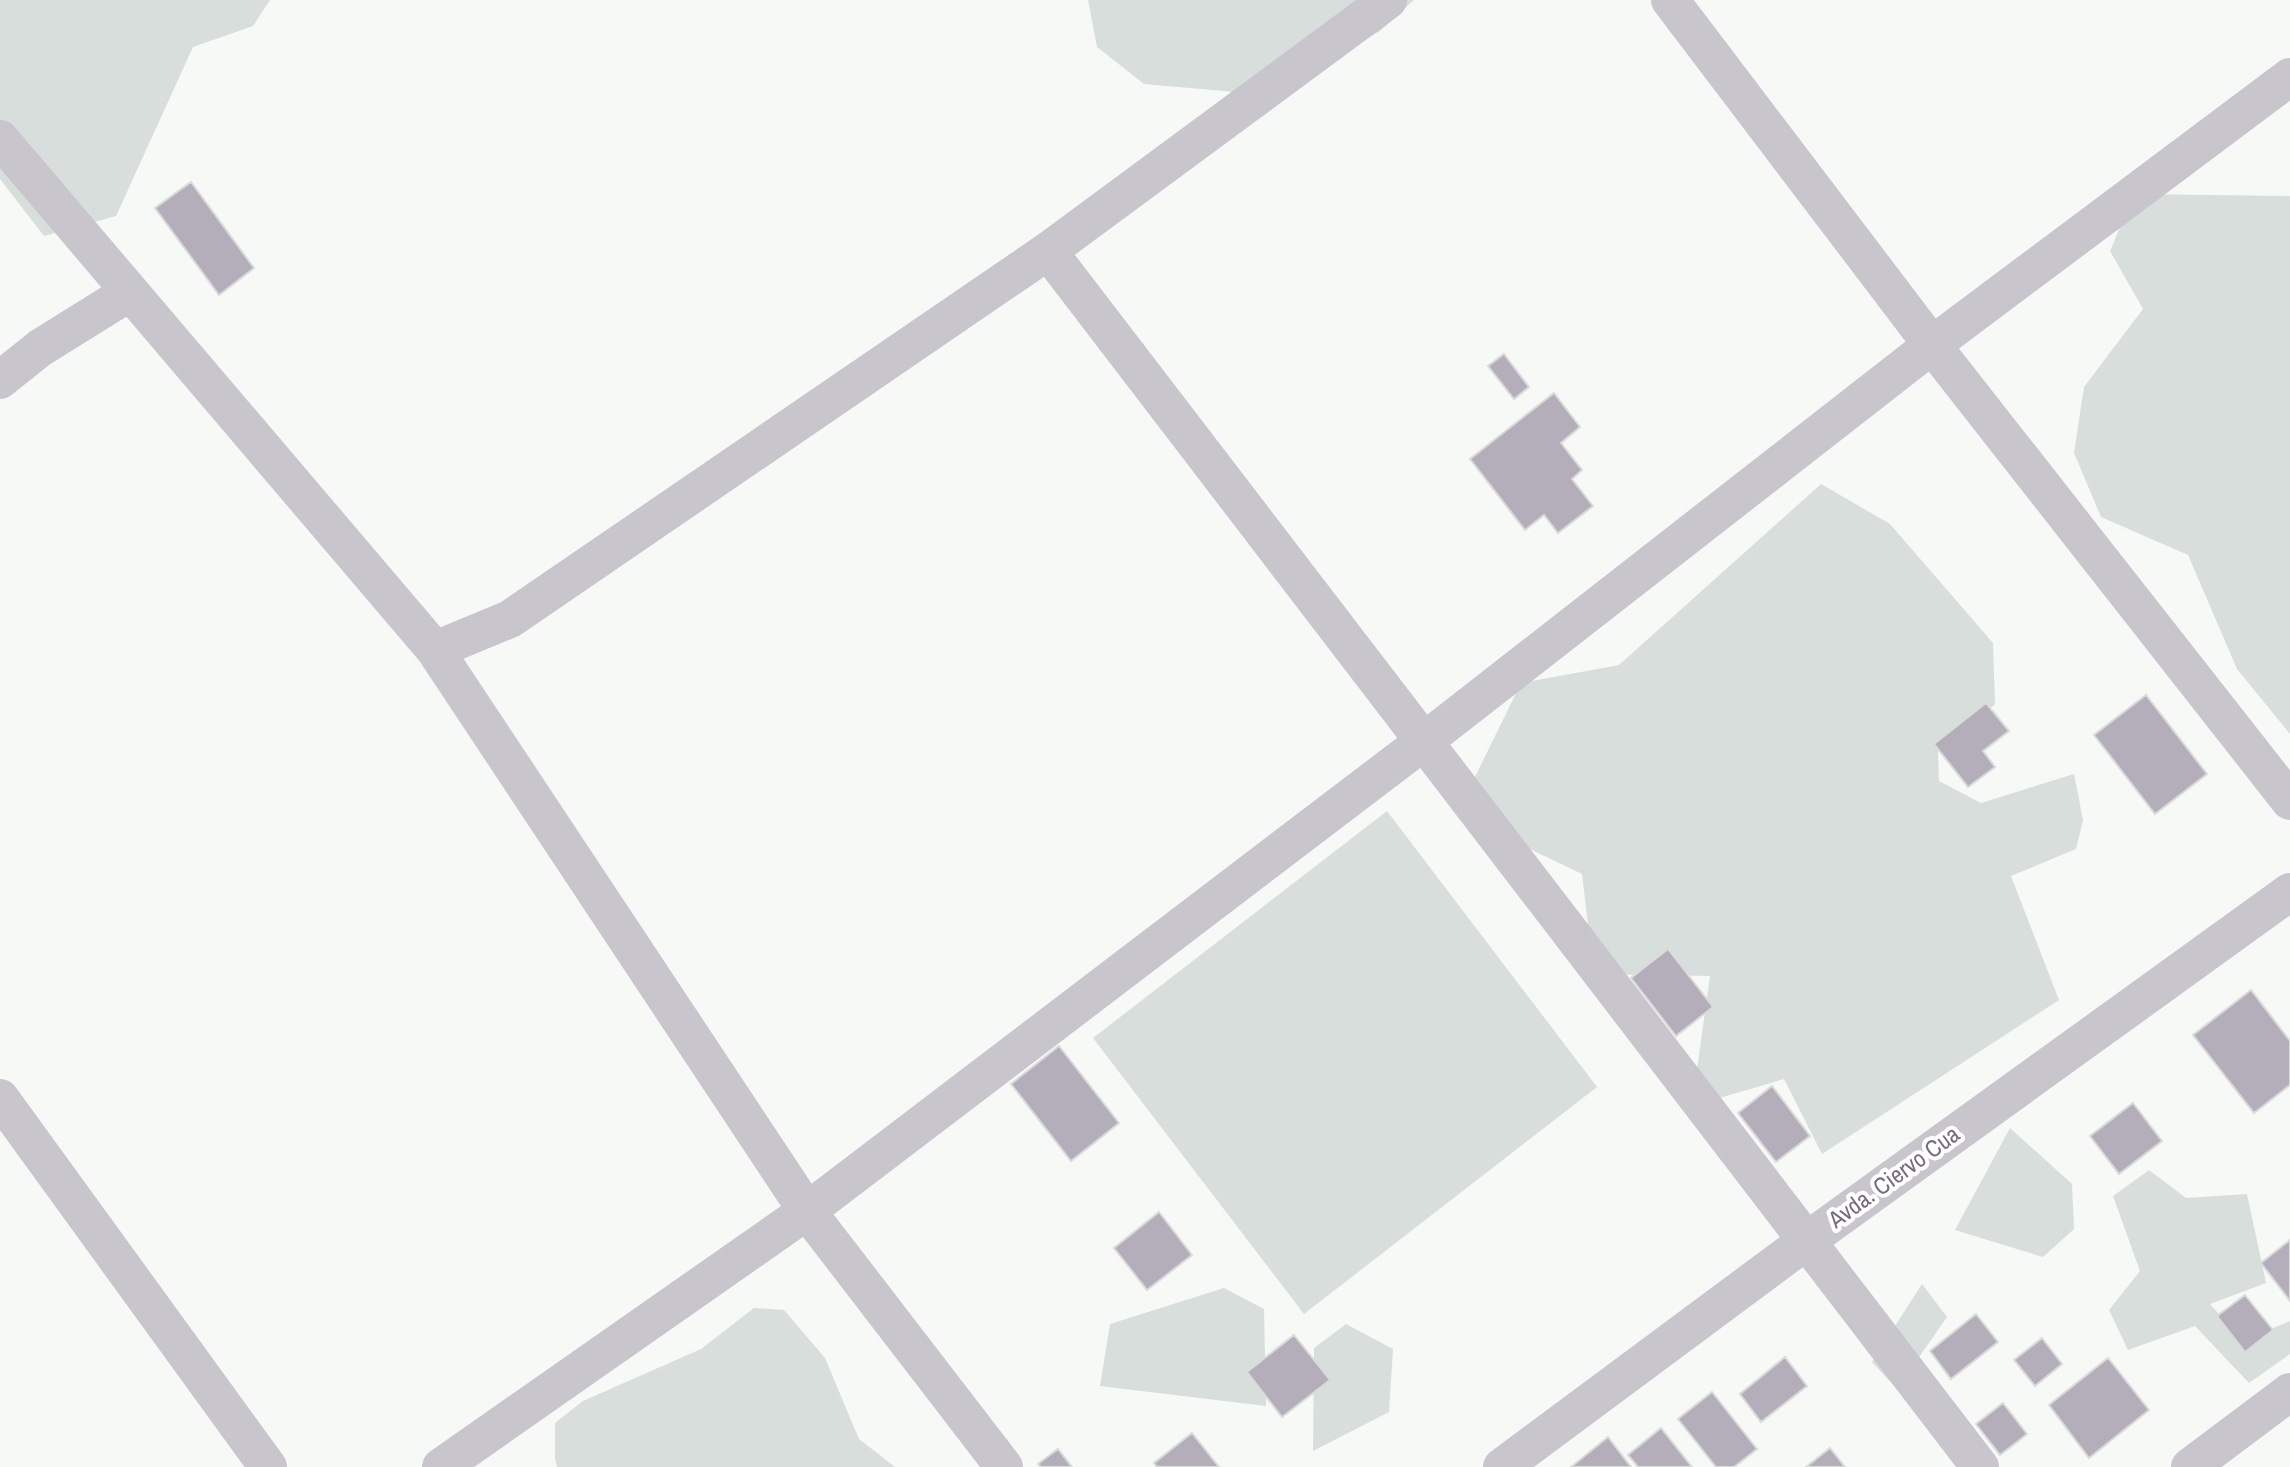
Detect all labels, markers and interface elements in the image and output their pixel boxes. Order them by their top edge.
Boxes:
street label: Avda. Ciervo Cua [1820,1118,1966,1235]

